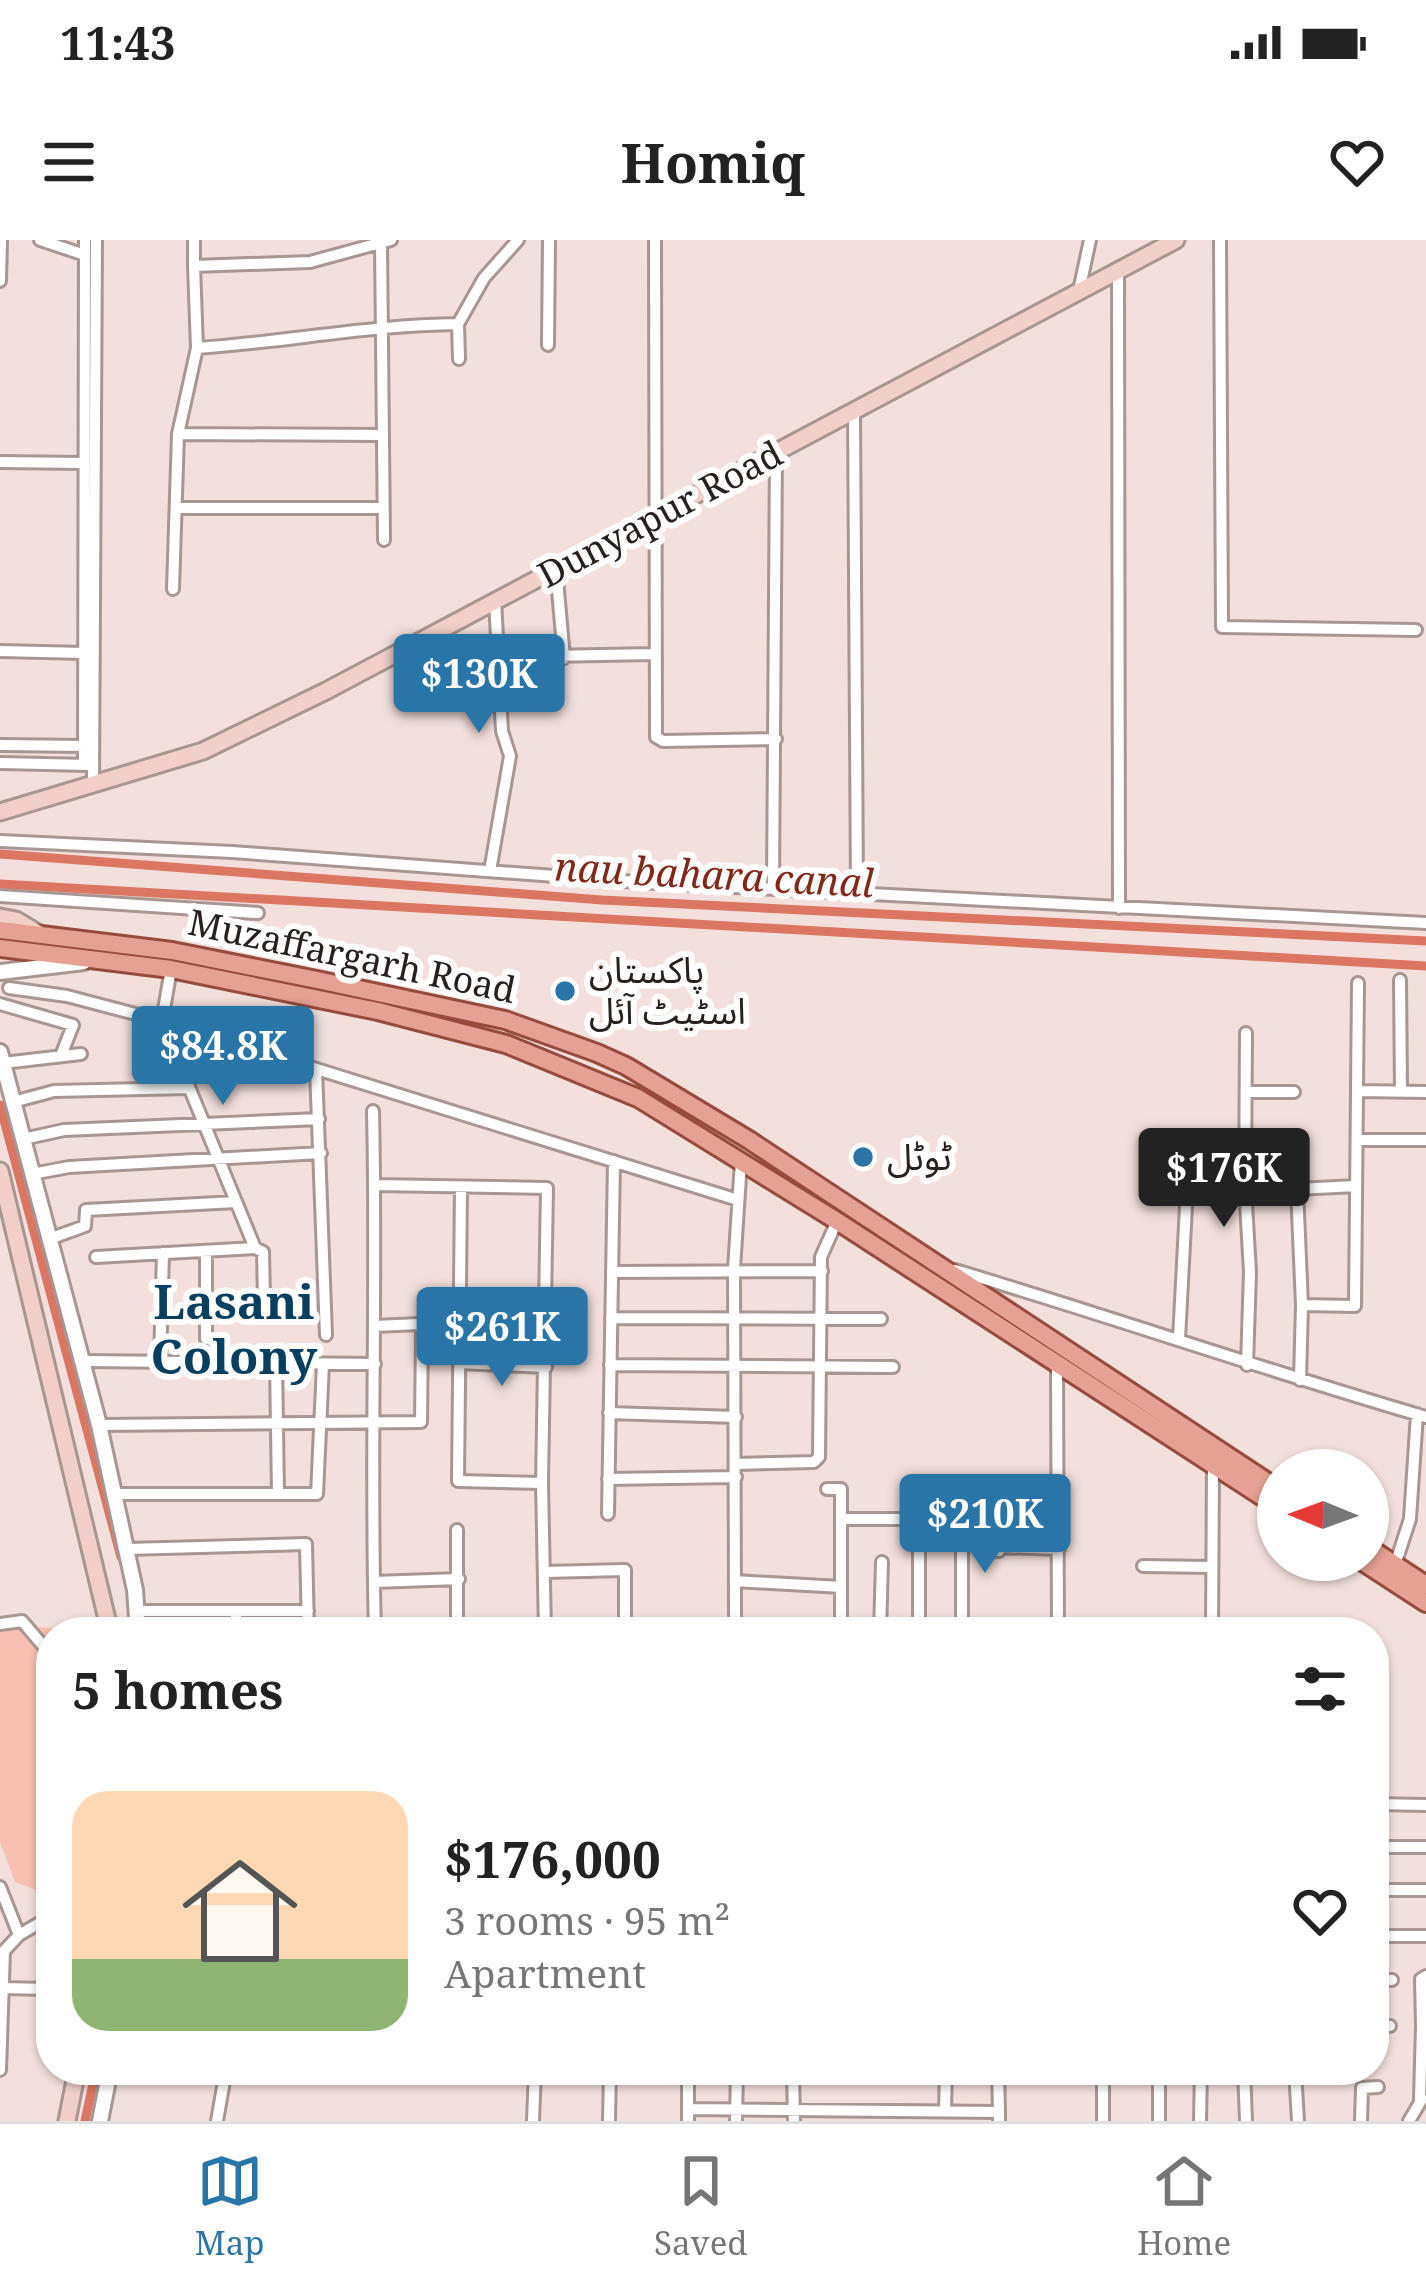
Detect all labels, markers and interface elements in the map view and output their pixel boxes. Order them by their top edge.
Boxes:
text: 11:43 [60,12,175,73]
text: Homiq [621,125,805,199]
icon: menu [36,129,102,195]
icon: heart [1324,129,1390,195]
street label: Dunyapur Road [529,429,791,599]
pin: $130K [395,634,563,736]
text: $130K [421,646,537,699]
water label: nau bahara canal [553,839,875,908]
street label: Muzaffargarh Road [184,897,520,1014]
place label: پاکستان اسٹیٹ آئل [589,945,746,1035]
marker: پاکستان اسٹیٹ آئل [552,978,578,1004]
pin: $84.8K [125,1006,321,1108]
text: $84.8K [159,1018,287,1071]
pin: $176K [1140,1128,1308,1230]
place label: ٹوٹل [887,1132,952,1181]
text: $176K [1166,1140,1282,1193]
marker: ٹوٹل [850,1144,876,1170]
district label: Lasani Colony [151,1268,318,1388]
pin: $261K [418,1287,586,1389]
text: $261K [444,1299,560,1352]
north arrow [1257,1449,1389,1581]
map controls [1257,1449,1389,1581]
pin: $210K [901,1474,1069,1576]
text: $210K [927,1486,1043,1539]
text: 5 homes [72,1654,283,1724]
icon: filters [1287,1656,1353,1722]
text: $176,000 [444,1823,661,1893]
icon: home [168,1839,312,1983]
icon: heart [1287,1878,1353,1944]
text: 3 rooms · 95 m² [444,1893,730,1946]
text: Apartment [444,1946,646,1999]
tab: Map [195,2148,265,2265]
tab: Saved [654,2148,748,2265]
tab: Home [1137,2148,1231,2265]

